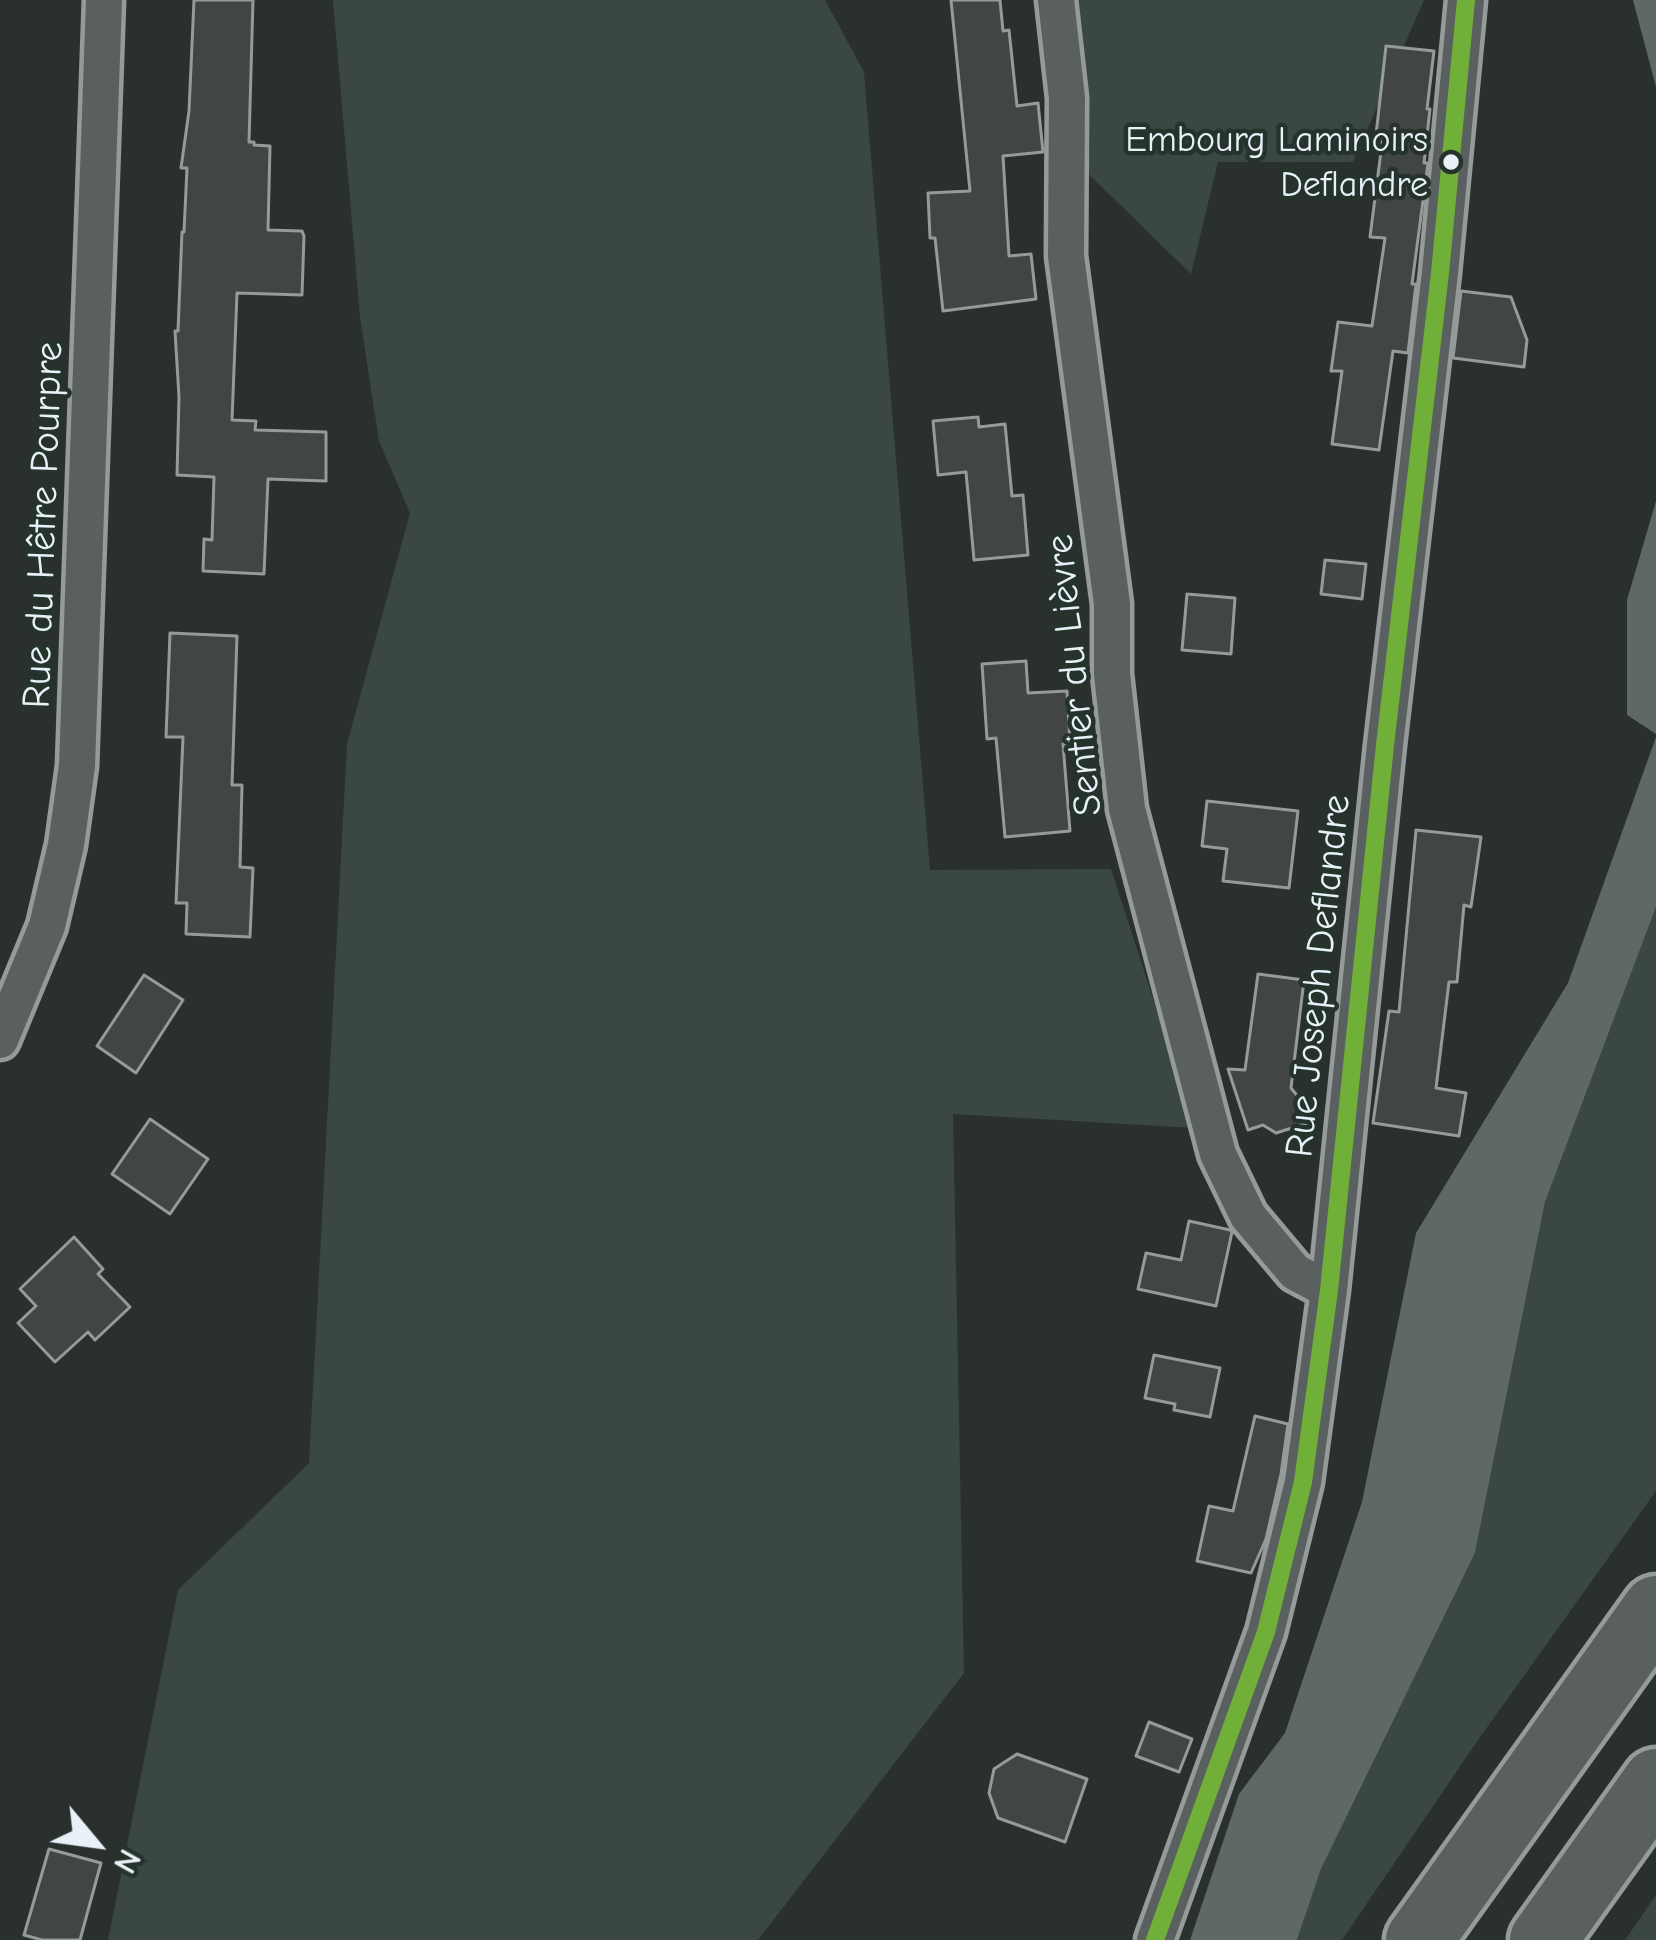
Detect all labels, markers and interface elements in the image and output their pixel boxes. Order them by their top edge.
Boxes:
place label: Embourg Laminoirs Deflandre [1125,119,1428,204]
marker: Embourg Laminoirs Deflandre [1440,151,1462,173]
street label: Rue du Hêtre Pourpre [14,341,74,709]
street label: Sentier du Lièvre [1037,532,1113,818]
street label: Rue Joseph Deflandre [1277,792,1361,1160]
north arrow [36,1784,156,1904]
text: N [106,1843,149,1880]

